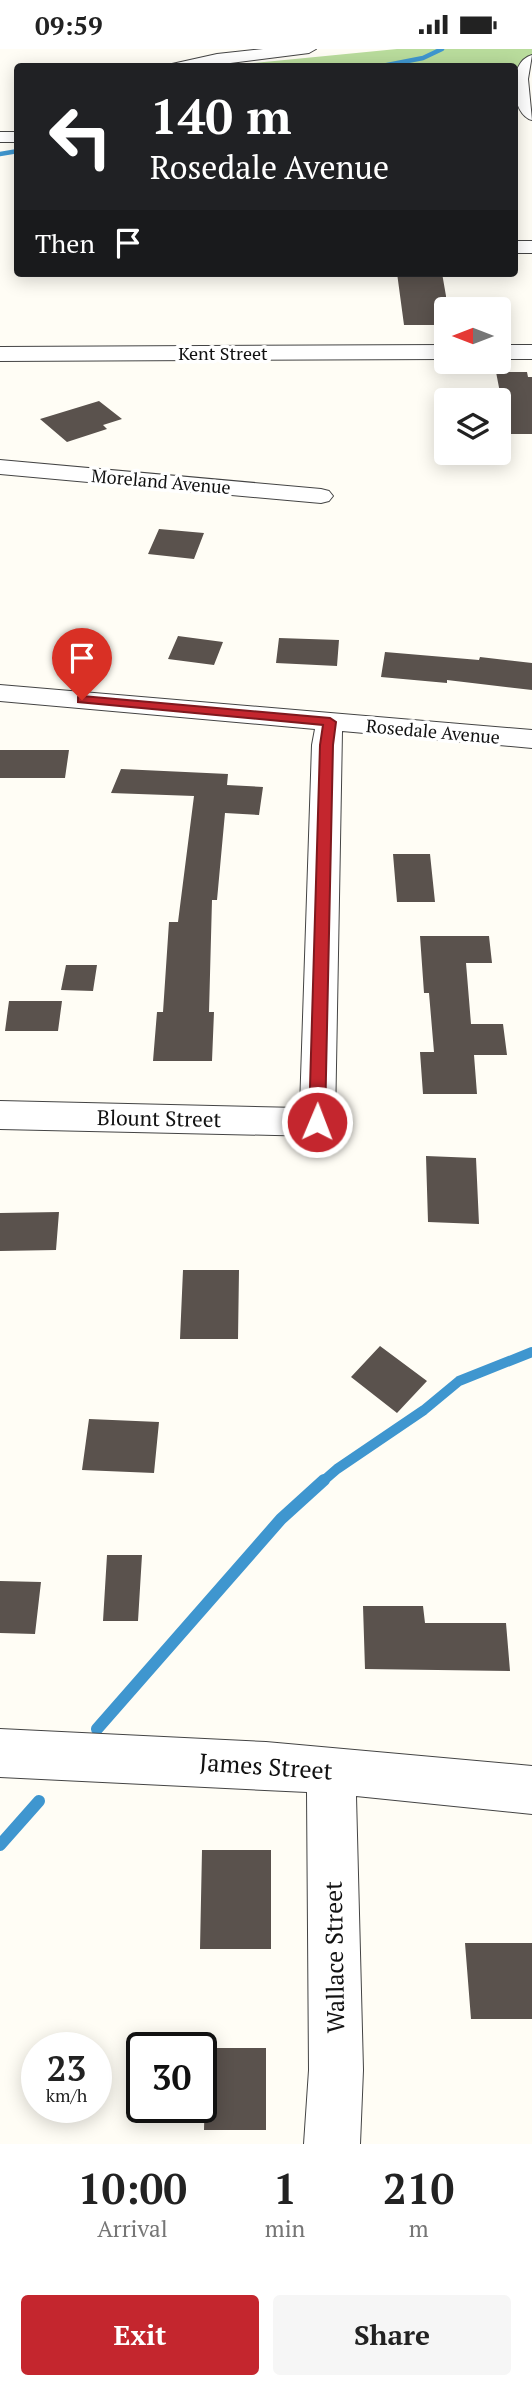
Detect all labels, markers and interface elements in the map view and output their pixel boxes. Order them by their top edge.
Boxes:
text: 09:59 [35,8,103,42]
text: 140 m [150,83,292,148]
icon: left [35,91,126,182]
text: Rosedale Avenue [150,146,389,188]
icon: arrive [109,224,147,262]
text: Then [35,226,95,260]
north arrow [434,297,511,375]
map controls [434,297,511,465]
street label: Kent Street [178,341,268,365]
button: layers [434,388,511,465]
street label: Moreland Avenue [90,463,232,499]
pin [52,628,112,700]
icon: arrive [63,639,101,677]
street label: Rosedale Avenue [365,713,501,749]
position arrow [280,1085,354,1159]
street label: Blount Street [97,1103,222,1133]
street label: James Street [198,1745,334,1787]
street label: Wallace Street [317,1881,351,2033]
speed limit sign: 30 [126,2032,217,2123]
text: 23 [47,2045,86,2091]
text: km/h [46,2083,87,2107]
text: 10:00 [78,2160,187,2216]
text: 1 [273,2160,297,2216]
text: 210 [383,2160,454,2216]
text: Arrival [97,2213,168,2244]
text: min [265,2213,305,2244]
text: m [409,2213,429,2244]
button: Exit [21,2295,259,2375]
button: Share [273,2295,511,2375]

